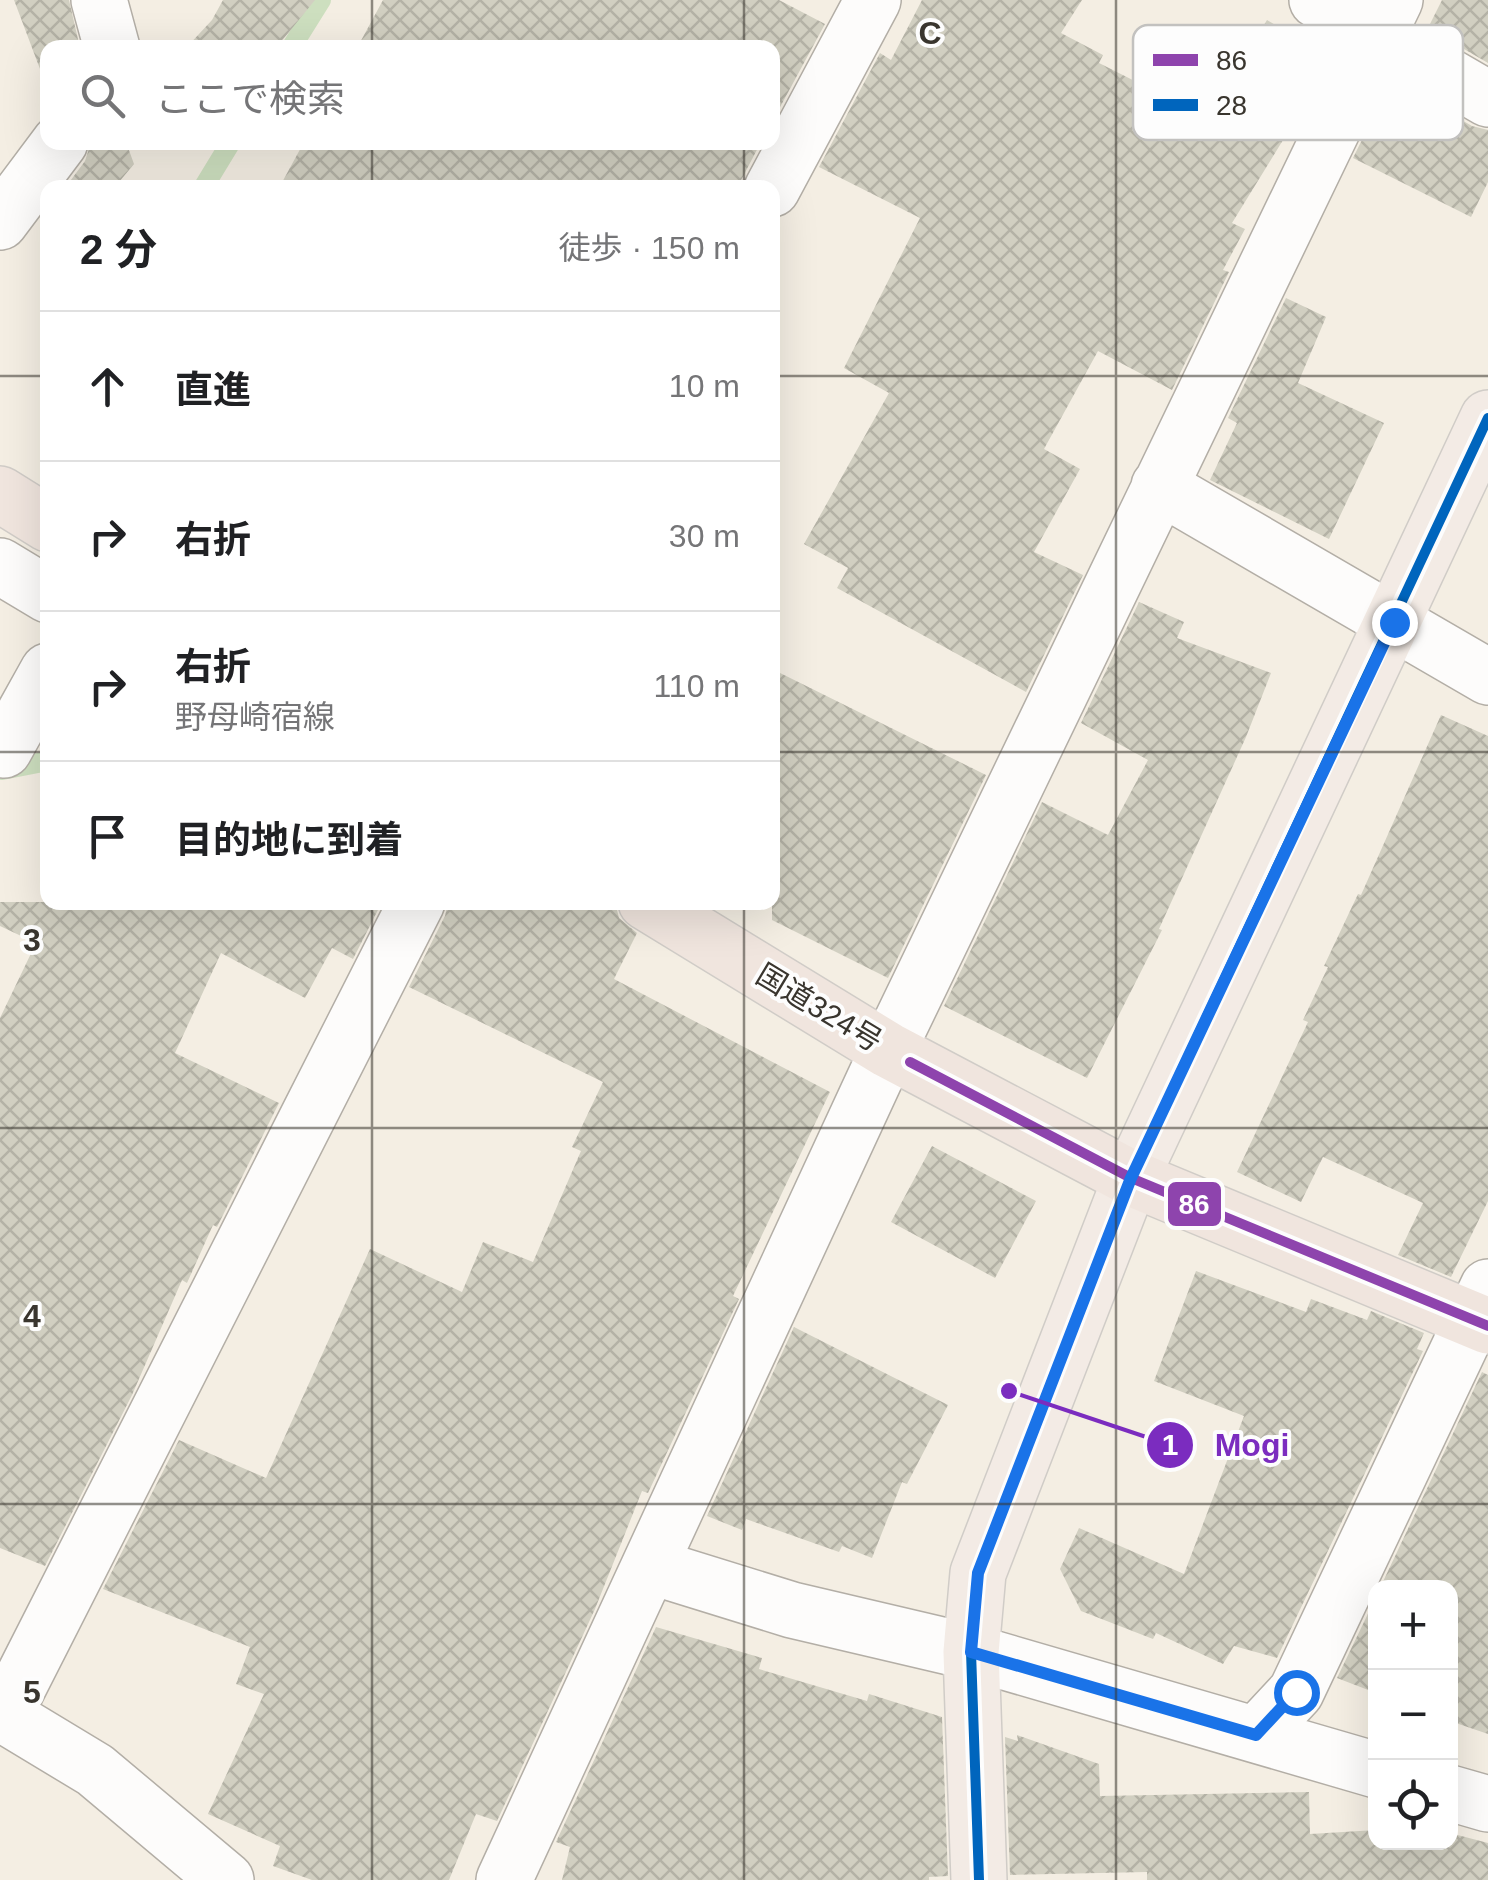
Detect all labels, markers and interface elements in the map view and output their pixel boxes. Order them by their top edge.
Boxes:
text: C [918,15,942,51]
legend [1133,25,1463,140]
search box [40,40,780,150]
text: 86 [1216,45,1247,76]
icon: search [75,68,130,123]
text: ここで検索 [155,78,345,120]
text: 28 [1216,90,1247,121]
text: 2 分 [80,226,157,273]
text: 徒歩 · 150 m [559,230,740,266]
icon: ahead [80,359,135,414]
text: 10 m [669,368,740,404]
text: 直進 [175,369,251,411]
icon: right [80,509,135,564]
text: 30 m [669,518,740,554]
text: 右折 [175,519,251,561]
route end [1372,600,1418,646]
text: 右折 [175,646,251,688]
icon: right [80,659,135,714]
text: 110 m [653,668,740,704]
text: 野母崎宿線 [175,699,335,735]
icon: arrive [80,809,135,864]
text: 目的地に到着 [175,819,403,861]
text: 3 [23,922,41,958]
street label: 国道324号 [751,957,888,1058]
line badge: 86 [1166,1180,1223,1228]
text: 86 [1178,1189,1210,1220]
text: 4 [23,1298,41,1334]
callout: Mogi [1145,1414,1309,1476]
text: Mogi [1215,1427,1289,1463]
text: 1 [1162,1428,1178,1461]
map controls [1368,1580,1458,1850]
button: + [1368,1580,1458,1670]
route start [1274,1670,1320,1716]
button: − [1368,1670,1458,1760]
text: 5 [23,1674,41,1710]
button: locate [1368,1760,1458,1850]

